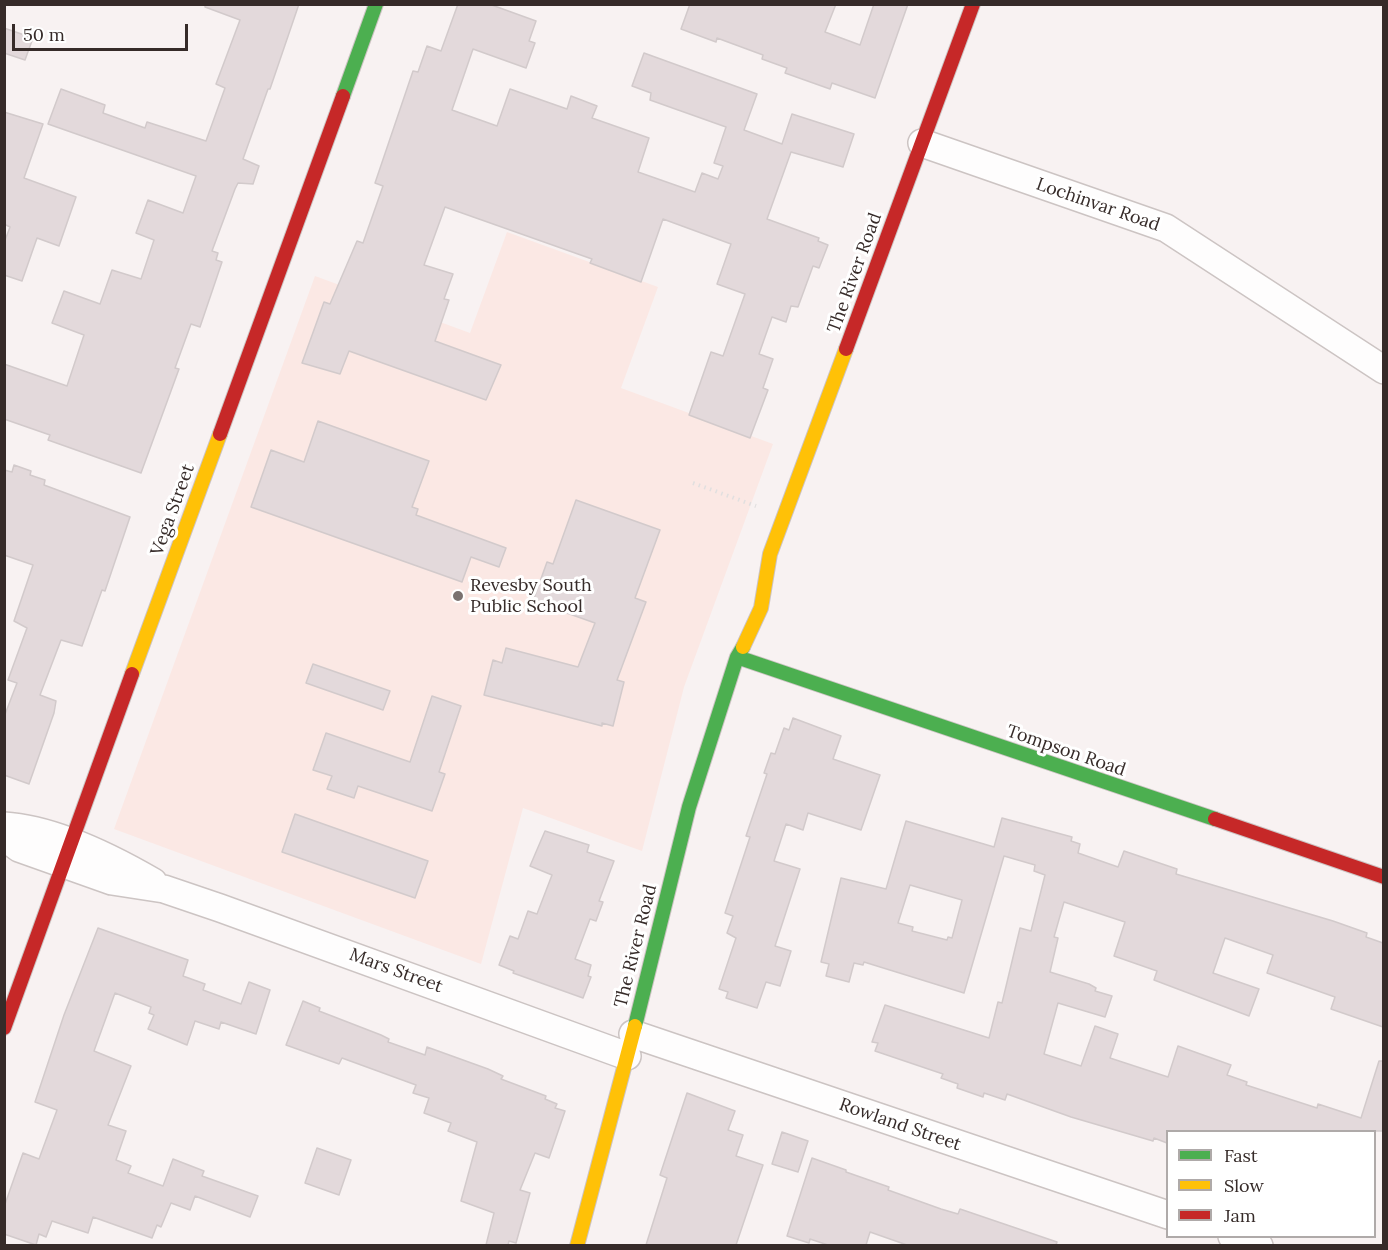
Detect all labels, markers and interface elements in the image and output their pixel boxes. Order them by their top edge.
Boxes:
scale bar [15,12,190,50]
text: 50 m [23,23,65,46]
street label: Lochinvar Road [1033,174,1163,236]
street label: The River Road [823,210,887,336]
street label: Vega Street [146,461,200,559]
place label: Revesby South Public School [470,575,592,618]
marker: Revesby South Public School [451,589,465,603]
street label: Tompson Road [1004,721,1128,781]
street label: The River Road [610,882,662,1010]
street label: Mars Street [346,944,446,998]
street label: Rowland Street [836,1094,964,1156]
legend [1166,1130,1376,1238]
text: Fast [1224,1144,1258,1167]
text: Slow [1224,1174,1264,1197]
text: Jam [1224,1204,1256,1227]

